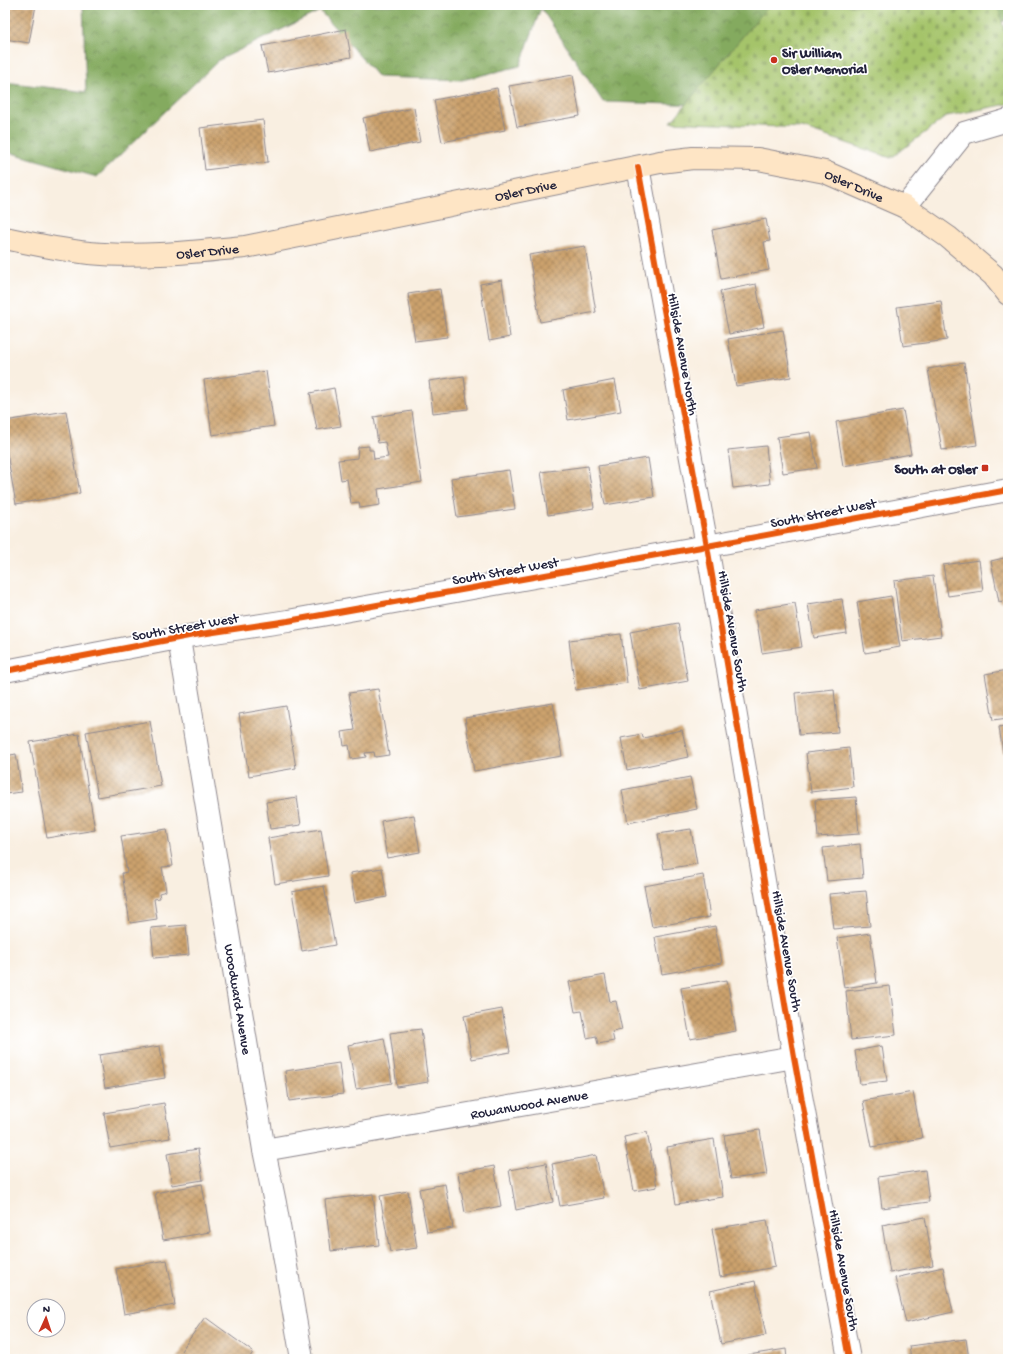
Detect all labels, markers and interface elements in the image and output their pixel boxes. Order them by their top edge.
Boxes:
place label: Sir William Osler Memorial [782,46,867,79]
marker: Sir William Osler Memorial [769,55,779,65]
street label: Osler Drive [821,167,886,208]
street label: Osler Drive [493,177,559,207]
street label: Osler Drive [176,242,241,264]
street label: Hillside Avenue North [662,292,701,418]
place label: South at Osler [894,462,979,479]
marker: South at Osler [980,463,990,473]
street label: South Street West [769,496,879,533]
street label: South Street West [451,555,561,590]
street label: Hillside Avenue South [712,569,751,694]
street label: South Street West [131,611,241,646]
street label: Hillside Avenue South [766,889,805,1014]
street label: Woodward Avenue [219,943,254,1057]
street label: Rowanwood Avenue [469,1087,590,1125]
street label: Hillside Avenue South [823,1208,862,1333]
north arrow [26,1298,66,1338]
text: N [43,1304,50,1316]

